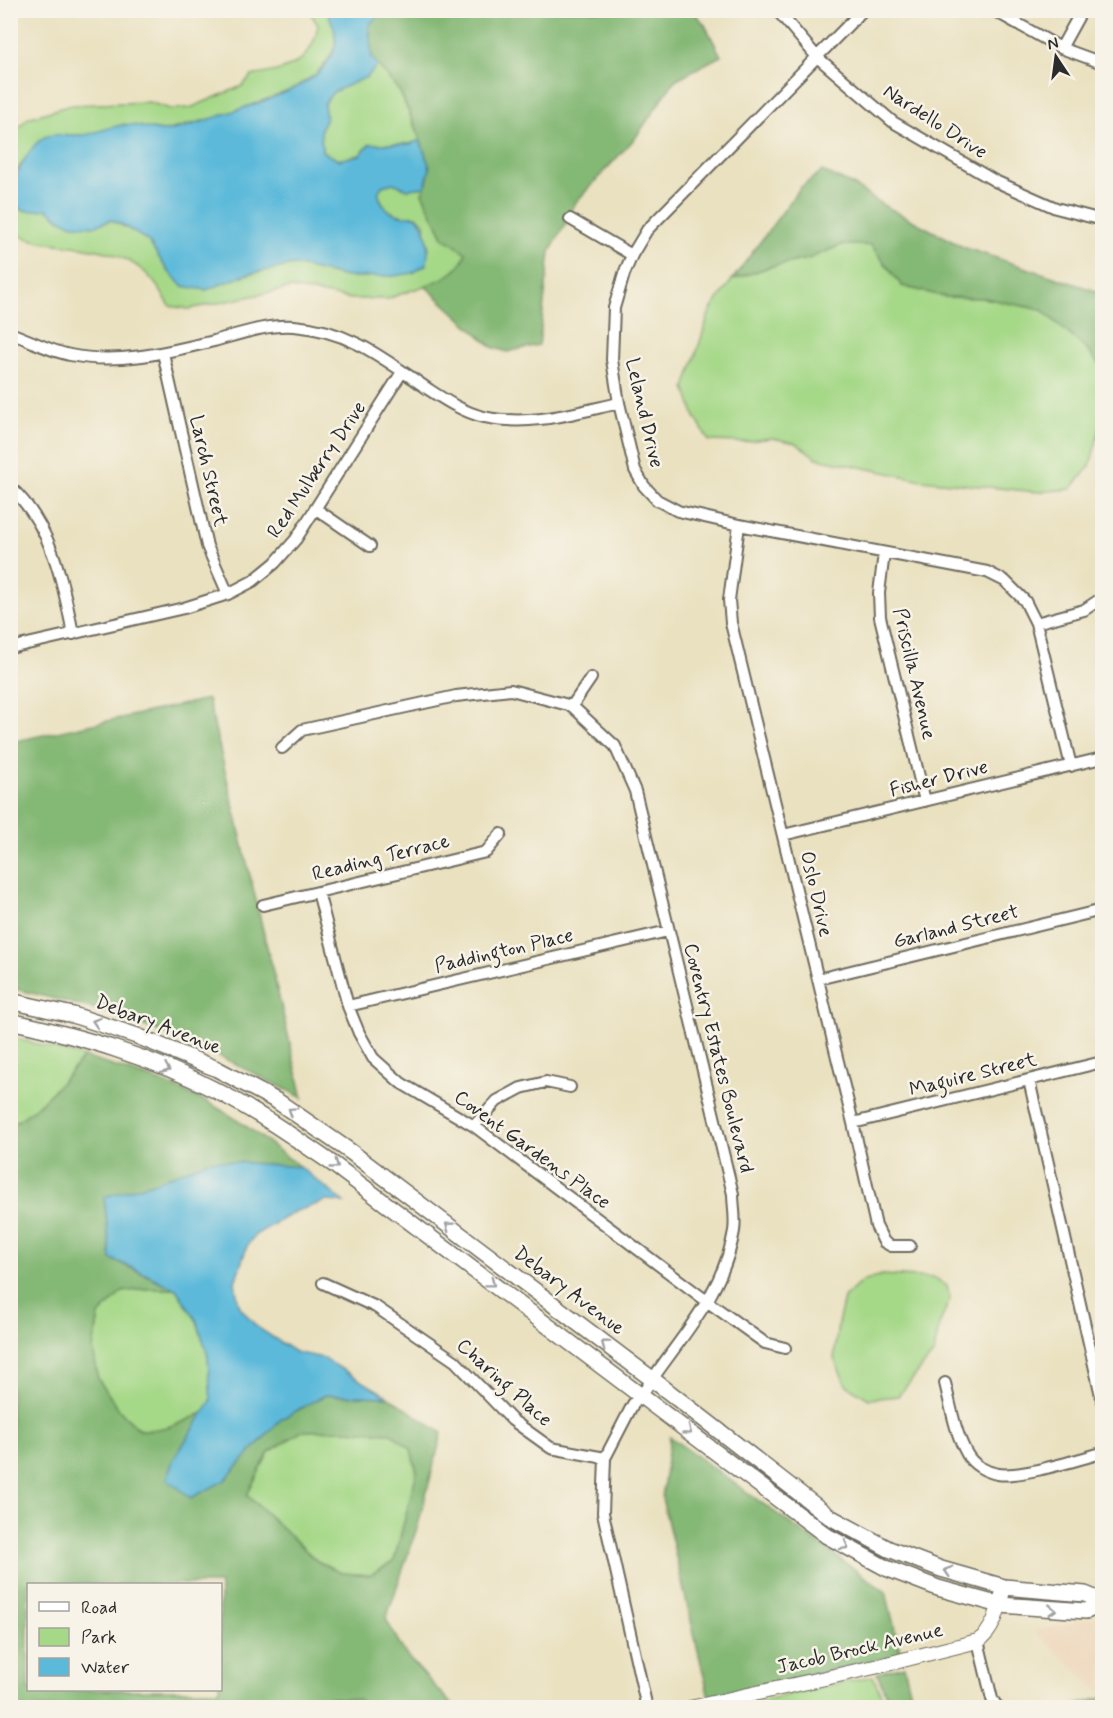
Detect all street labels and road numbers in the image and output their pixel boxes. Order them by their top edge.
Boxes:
street label: Nardello Drive [878,78,992,166]
street label: Leland Drive [618,355,670,471]
street label: Red Mulberry Drive [261,396,373,544]
street label: Larch Street [182,413,234,529]
street label: Priscilla Avenue [886,605,942,743]
street label: Fisher Drive [887,754,991,804]
street label: Reading Terrace [309,828,453,888]
street label: Oslo Drive [793,848,839,940]
street label: Garland Street [890,898,1022,956]
street label: Paddington Place [432,922,577,982]
street label: Coventry Estates Boulevard [676,940,760,1176]
street label: Debary Avenue [91,989,225,1061]
street label: Maguire Street [906,1046,1040,1106]
street label: Covent Gardens Place [448,1084,616,1216]
street label: Debary Avenue [508,1240,630,1342]
street label: Charing Place [449,1333,558,1435]
street label: Jacob Brock Avenue [774,1617,946,1681]

